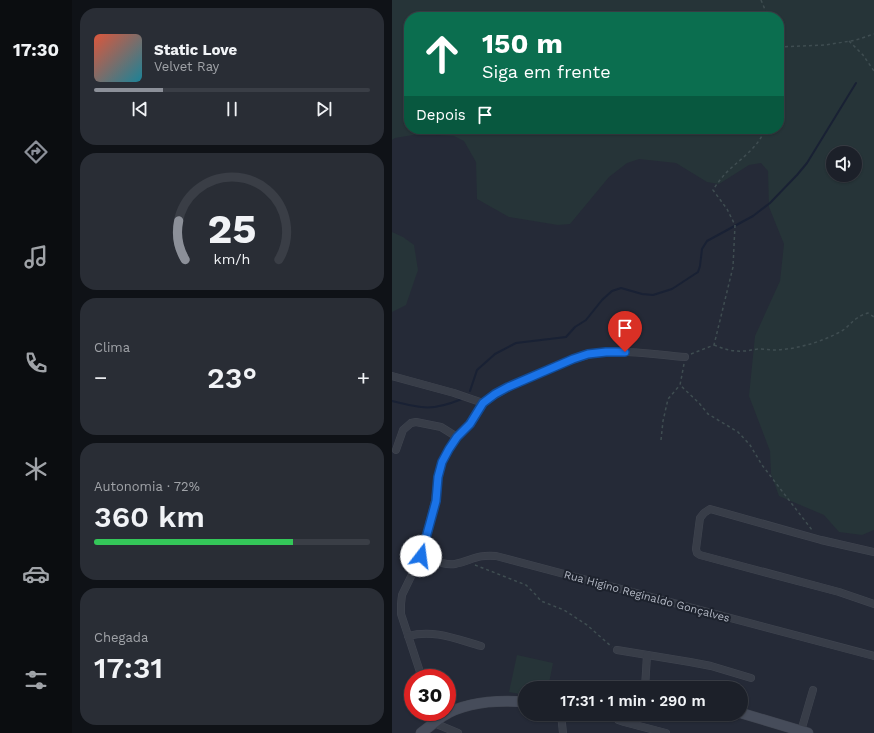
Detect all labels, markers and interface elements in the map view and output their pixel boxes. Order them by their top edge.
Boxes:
text: 150 m [482,27,563,60]
icon: ahead [416,28,468,80]
text: 17:30 [13,39,59,60]
text: Static Love [154,41,237,59]
text: Velvet Ray [154,59,219,74]
text: Siga em frente [482,61,611,82]
icon: previous [129,98,151,120]
icon: pause [221,98,243,120]
icon: next [313,98,335,120]
icon: arrive [474,104,496,126]
text: Depois [416,106,466,124]
icon: directions [22,138,50,166]
map controls [826,146,862,182]
button: sound [826,146,862,182]
text: 25 [207,203,257,252]
icon: music [22,243,50,271]
text: km/h [214,250,250,266]
pin [608,311,642,352]
icon: arrive [614,317,636,339]
text: Clima [94,340,130,355]
icon: phone [22,349,50,377]
text: 23° [207,360,257,395]
text: − [94,365,107,390]
text: + [357,365,370,390]
icon: climate [22,455,50,483]
text: Autonomia · 72% [94,479,200,494]
text: 360 km [94,499,205,534]
position arrow [400,535,442,577]
icon: car [22,560,50,588]
street label: Rua Higino Reginaldo Gonçalves [562,568,731,625]
text: Chegada [94,630,148,645]
text: 17:31 [94,650,163,685]
icon: filters [22,666,50,694]
speed limit sign: 30 [404,669,456,721]
text: 17:31 · 1 min · 290 m [560,692,706,710]

